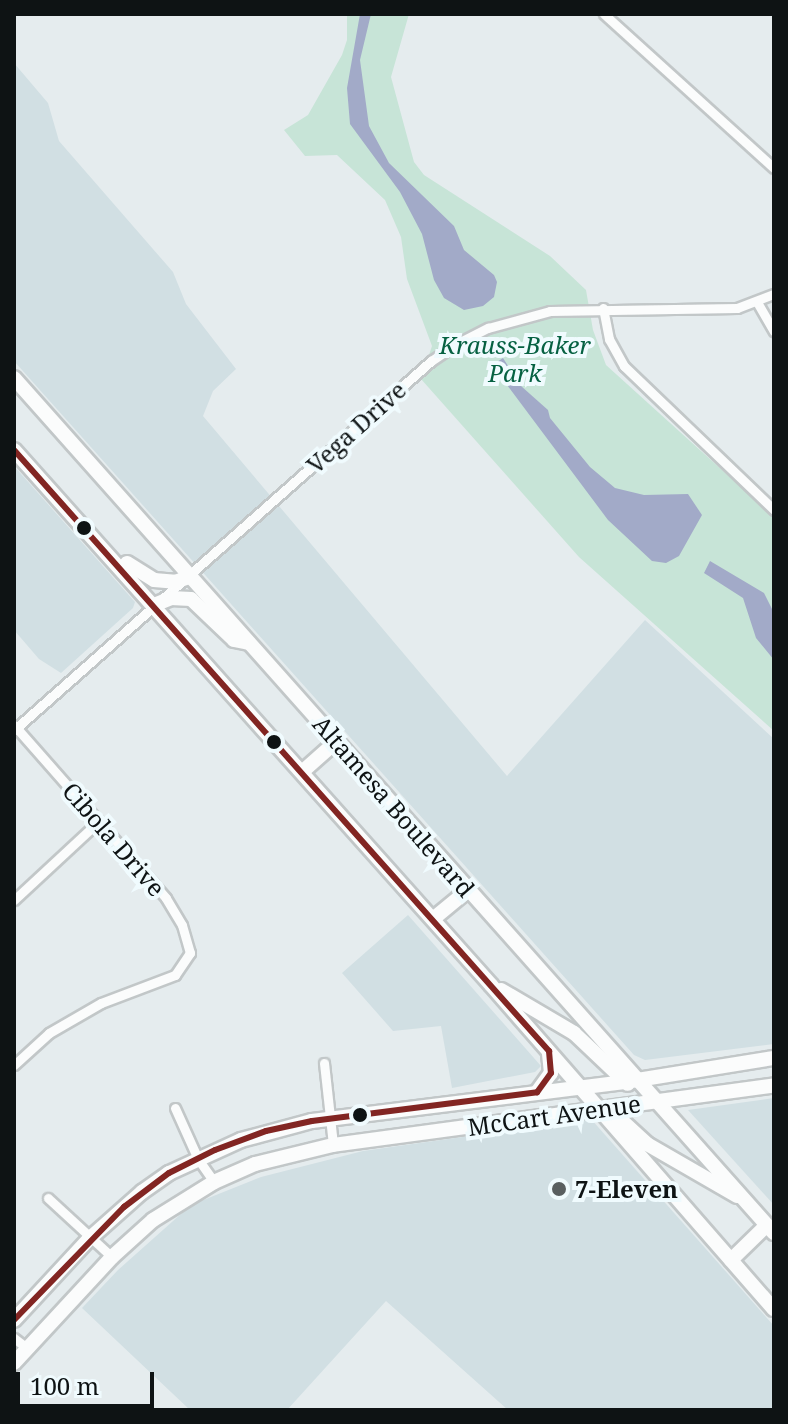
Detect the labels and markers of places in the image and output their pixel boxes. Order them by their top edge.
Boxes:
unlabelled marker [76,520,92,536]
unlabelled marker [266,734,282,750]
unlabelled marker [352,1107,368,1123]
place label: 7-Eleven [575,1175,678,1203]
marker: 7-Eleven [550,1180,568,1198]

